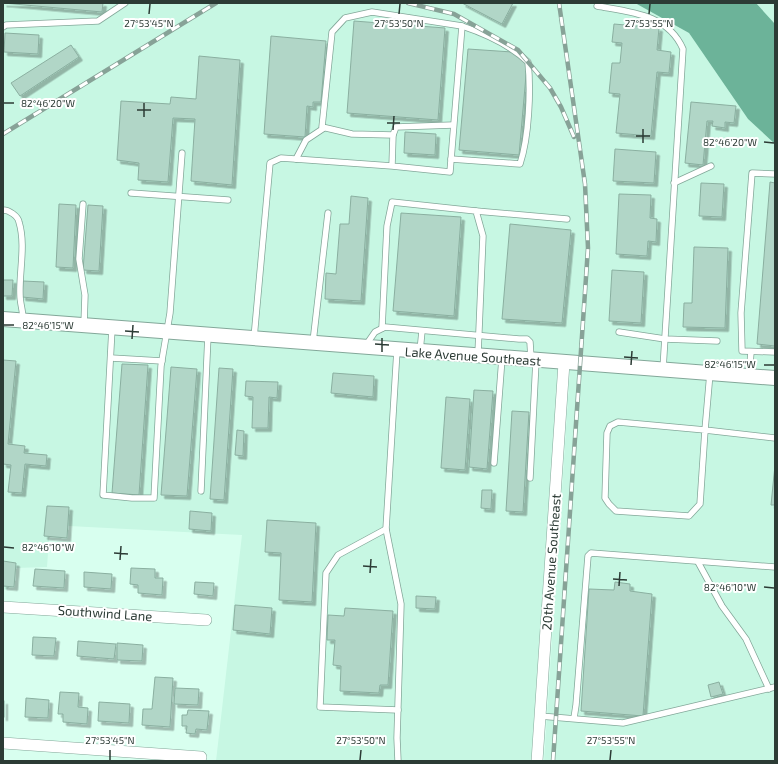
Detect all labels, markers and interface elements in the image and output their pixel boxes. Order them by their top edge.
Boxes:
text: 27°53'45"N [124,17,174,29]
text: 27°53'50"N [374,17,424,29]
text: 27°53'55"N [625,17,673,29]
text: 82°46'20"W [21,97,75,109]
text: 82°46'20"W [703,136,757,148]
text: 82°46'15"W [22,319,74,331]
street label: Lake Avenue Southeast [404,343,542,369]
text: 82°46'15"W [704,358,756,370]
street label: 20th Avenue Southeast [538,493,564,631]
text: 82°46'10"W [22,541,75,553]
text: 82°46'10"W [704,581,757,593]
street label: Southwind Lane [57,602,153,624]
text: 27°53'45"N [85,734,135,746]
text: 27°53'50"N [336,734,386,746]
text: 27°53'55"N [587,734,635,746]

